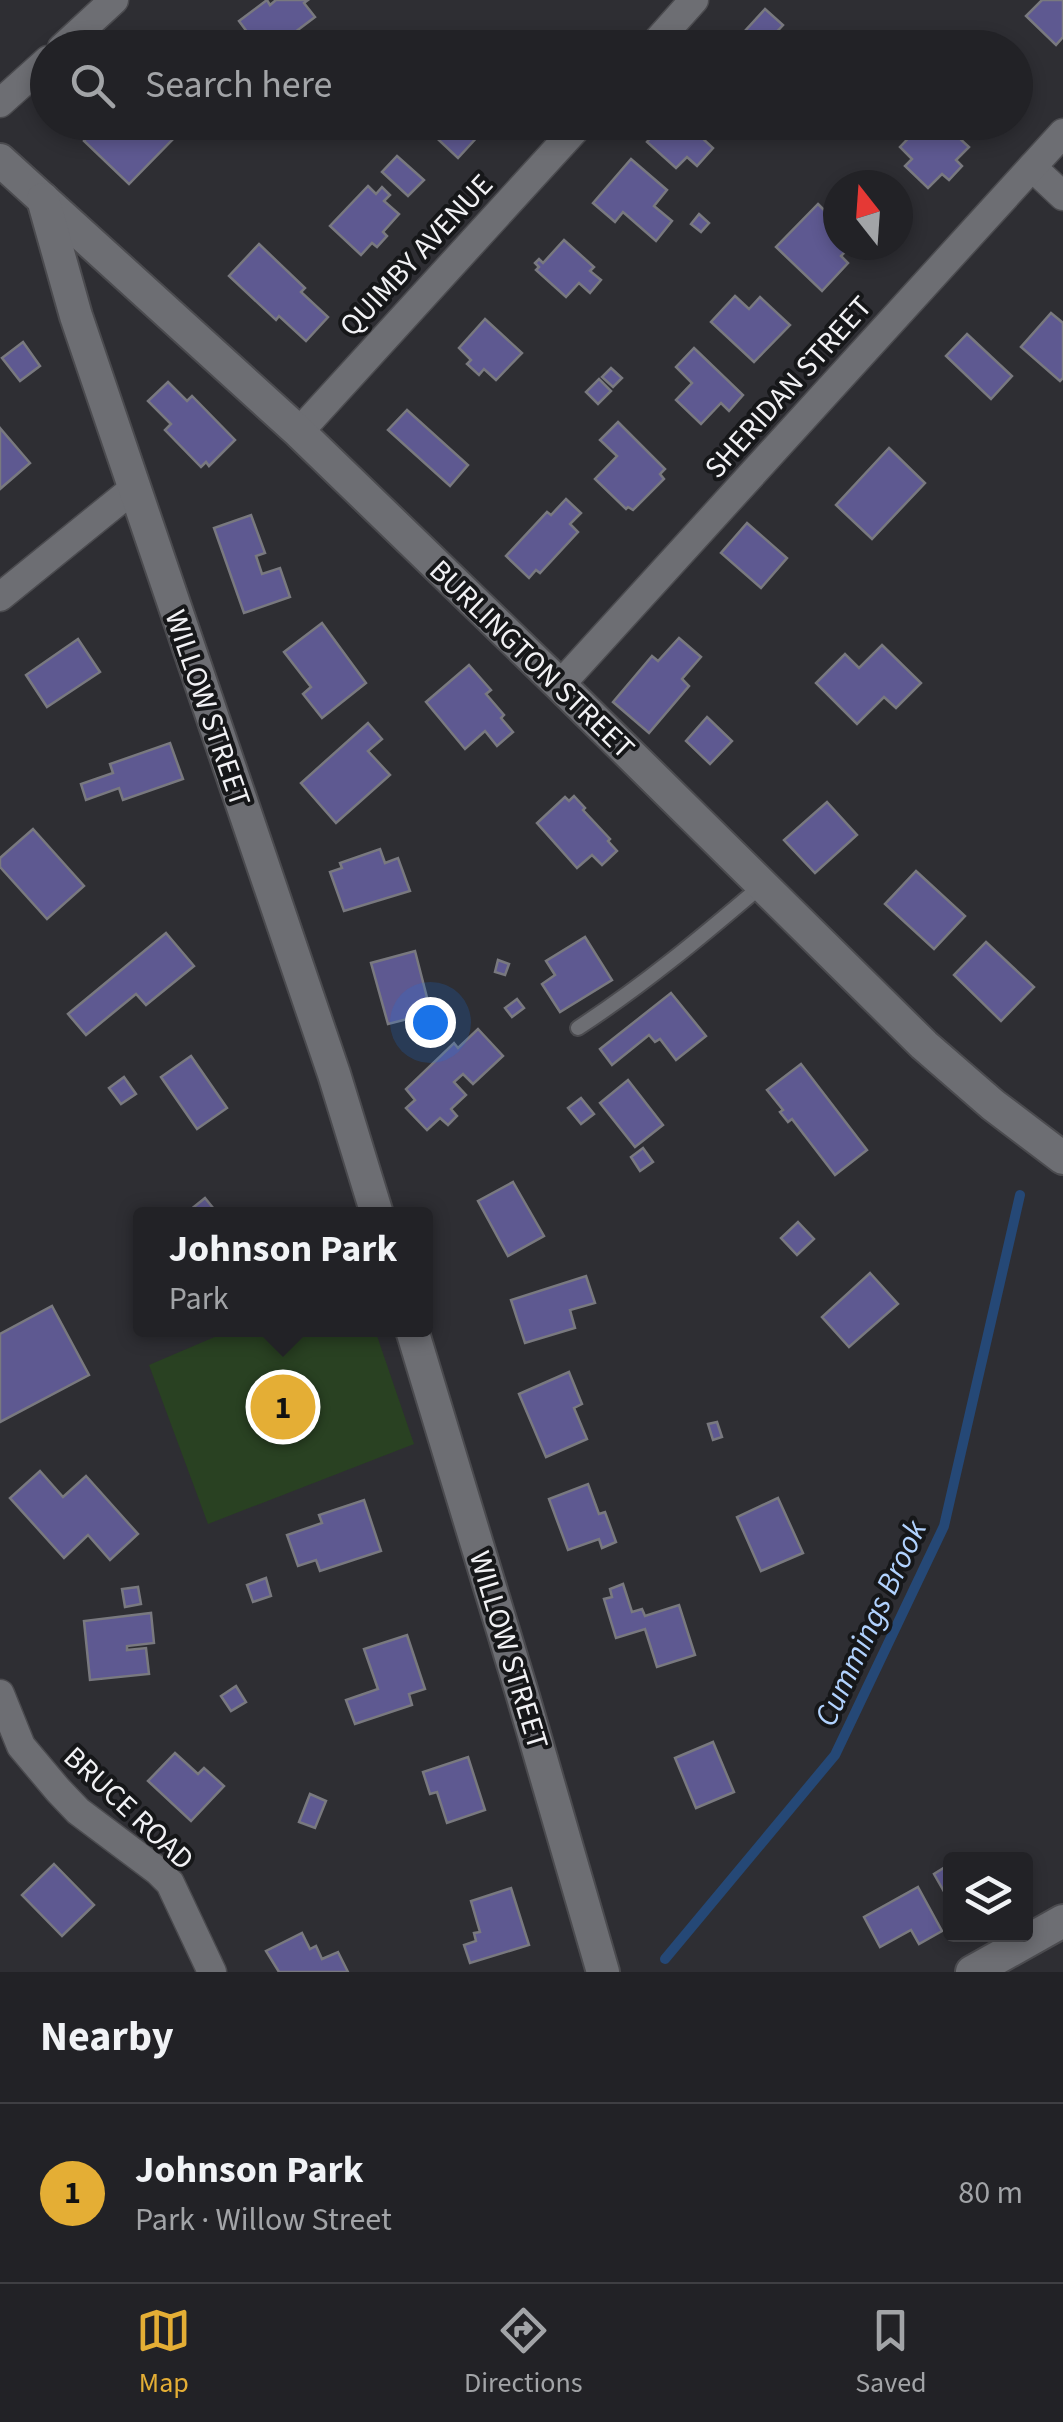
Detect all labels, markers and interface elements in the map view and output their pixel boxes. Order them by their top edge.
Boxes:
search box [30,30,1033,140]
icon: search [65,58,120,113]
text: Search here [145,58,332,112]
street label: QUIMBY AVENUE [330,165,503,346]
north arrow [823,170,913,260]
street label: SHERIDAN STREET [695,287,882,488]
street label: BURLINGTON STREET [419,550,644,769]
street label: WILLOW STREET [154,604,261,812]
your location [405,997,456,1048]
popup [133,1207,433,1337]
text: Johnson Park [169,1222,397,1276]
text: Park [169,1276,229,1322]
pin: 1 [250,1370,316,1444]
water label: Cummings Brook [803,1512,939,1734]
street label: WILLOW STREET [458,1546,559,1755]
street label: BRUCE ROAD [54,1737,203,1880]
map controls [943,1852,1033,1942]
button: layers [943,1852,1033,1942]
text: Nearby [40,2007,174,2067]
text: Johnson Park [135,2143,363,2197]
text: 1 [64,2170,81,2216]
text: 80 m [958,2170,1023,2216]
text: Park · Willow Street [135,2197,392,2243]
tab: Map [136,2303,191,2403]
tab: Directions [464,2303,583,2403]
tab: Saved [855,2303,927,2403]

